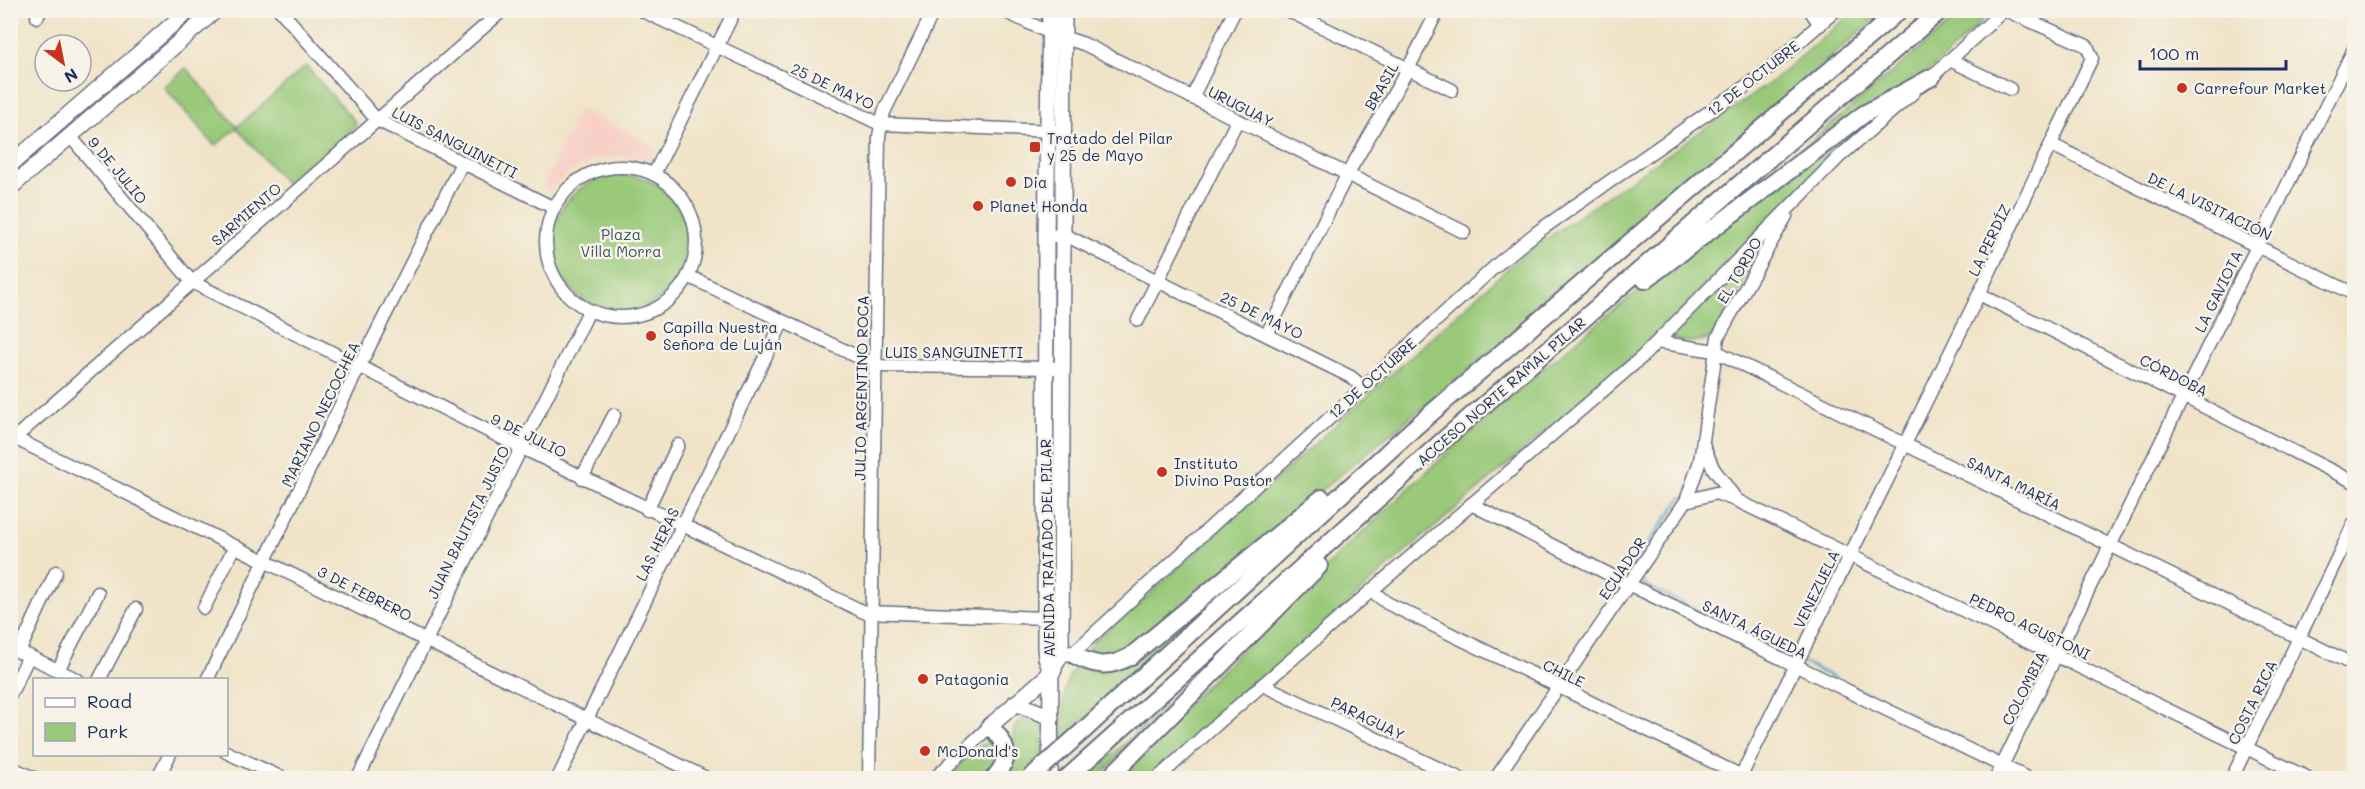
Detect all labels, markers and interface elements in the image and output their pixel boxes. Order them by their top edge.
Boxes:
north arrow [33,33,93,93]
scale bar [2140,33,2286,71]
street label: 12 DE OCTUBRE [1703,35,1804,120]
text: 100 m [2149,41,2199,65]
street label: 25 DE MAYO [788,58,878,114]
street label: BRASIL [1359,58,1403,114]
text: N [60,64,82,88]
place label: Carrefour Market [2194,78,2326,98]
street label: URUGUAY [1205,81,1277,131]
marker: Carrefour Market [2175,81,2189,95]
street label: LUIS SANGUINETTI [389,102,522,182]
place label: Tratado del Pilar y 25 de Mayo [1047,128,1173,165]
street label: 9 DE JULIO [84,132,152,208]
marker: Tratado del Pilar y 25 de Mayo [1028,140,1042,154]
street label: DE LA VISITACIÓN [2144,167,2276,245]
place label: Dia [1023,172,1047,192]
marker: Dia [1004,175,1018,189]
street label: SARMIENTO [207,178,285,250]
place label: Planet Honda [990,196,1088,216]
marker: Planet Honda [971,199,985,213]
street label: LA PERDÍZ [1963,201,2015,279]
park label: Plaza Villa Morra [580,224,662,261]
street label: EL TORDO [1712,233,1766,307]
street label: LA GAVIOTA [2189,247,2247,335]
street label: 25 DE MAYO [1217,286,1307,344]
street label: JULIO ARGENTINO ROCA [849,295,873,481]
street label: ACCESO NORTE RAMAL PILAR [1412,312,1590,470]
place label: Capilla Nuestra Señora de Luján [663,317,782,354]
marker: Capilla Nuestra Señora de Luján [644,329,658,343]
street label: 12 DE OCTUBRE [1324,333,1421,423]
street label: MARIANO NECOCHEA [276,338,364,490]
street label: LUIS SANGUINETTI [885,342,1024,362]
street label: CÓRDOBA [2136,349,2212,401]
street label: 9 DE JULIO [488,408,570,462]
street label: AVENIDA TRATADO DEL PILAR [1035,438,1059,658]
street label: JUAN BAUTISTA JUSTO [422,442,514,602]
street label: SANTA MARÍA [1964,452,2064,514]
place label: Instituto Divino Pastor [1174,453,1272,490]
marker: Instituto Divino Pastor [1155,465,1169,479]
street label: LAS HERAS [631,504,683,584]
street label: ECUADOR [1594,533,1650,603]
street label: VENEZUELA [1788,546,1844,632]
street label: 3 DE FEBRERO [314,561,416,625]
street label: PEDRO AGUSTONI [1966,588,2094,664]
street label: SANTA ÁGUEDA [1699,595,1811,663]
street label: COLOMBIA [1997,648,2051,728]
street label: CHILE [1540,654,1589,692]
street label: COSTA RICA [2223,656,2281,748]
place label: Patagonia [935,669,1009,689]
marker: Patagonia [916,672,930,686]
legend [33,678,228,756]
text: Road [87,689,132,713]
street label: PARAGUAY [1328,692,1408,744]
text: Park [87,719,128,743]
place label: McDonald's [937,741,1019,761]
marker: McDonald's [918,744,932,758]

